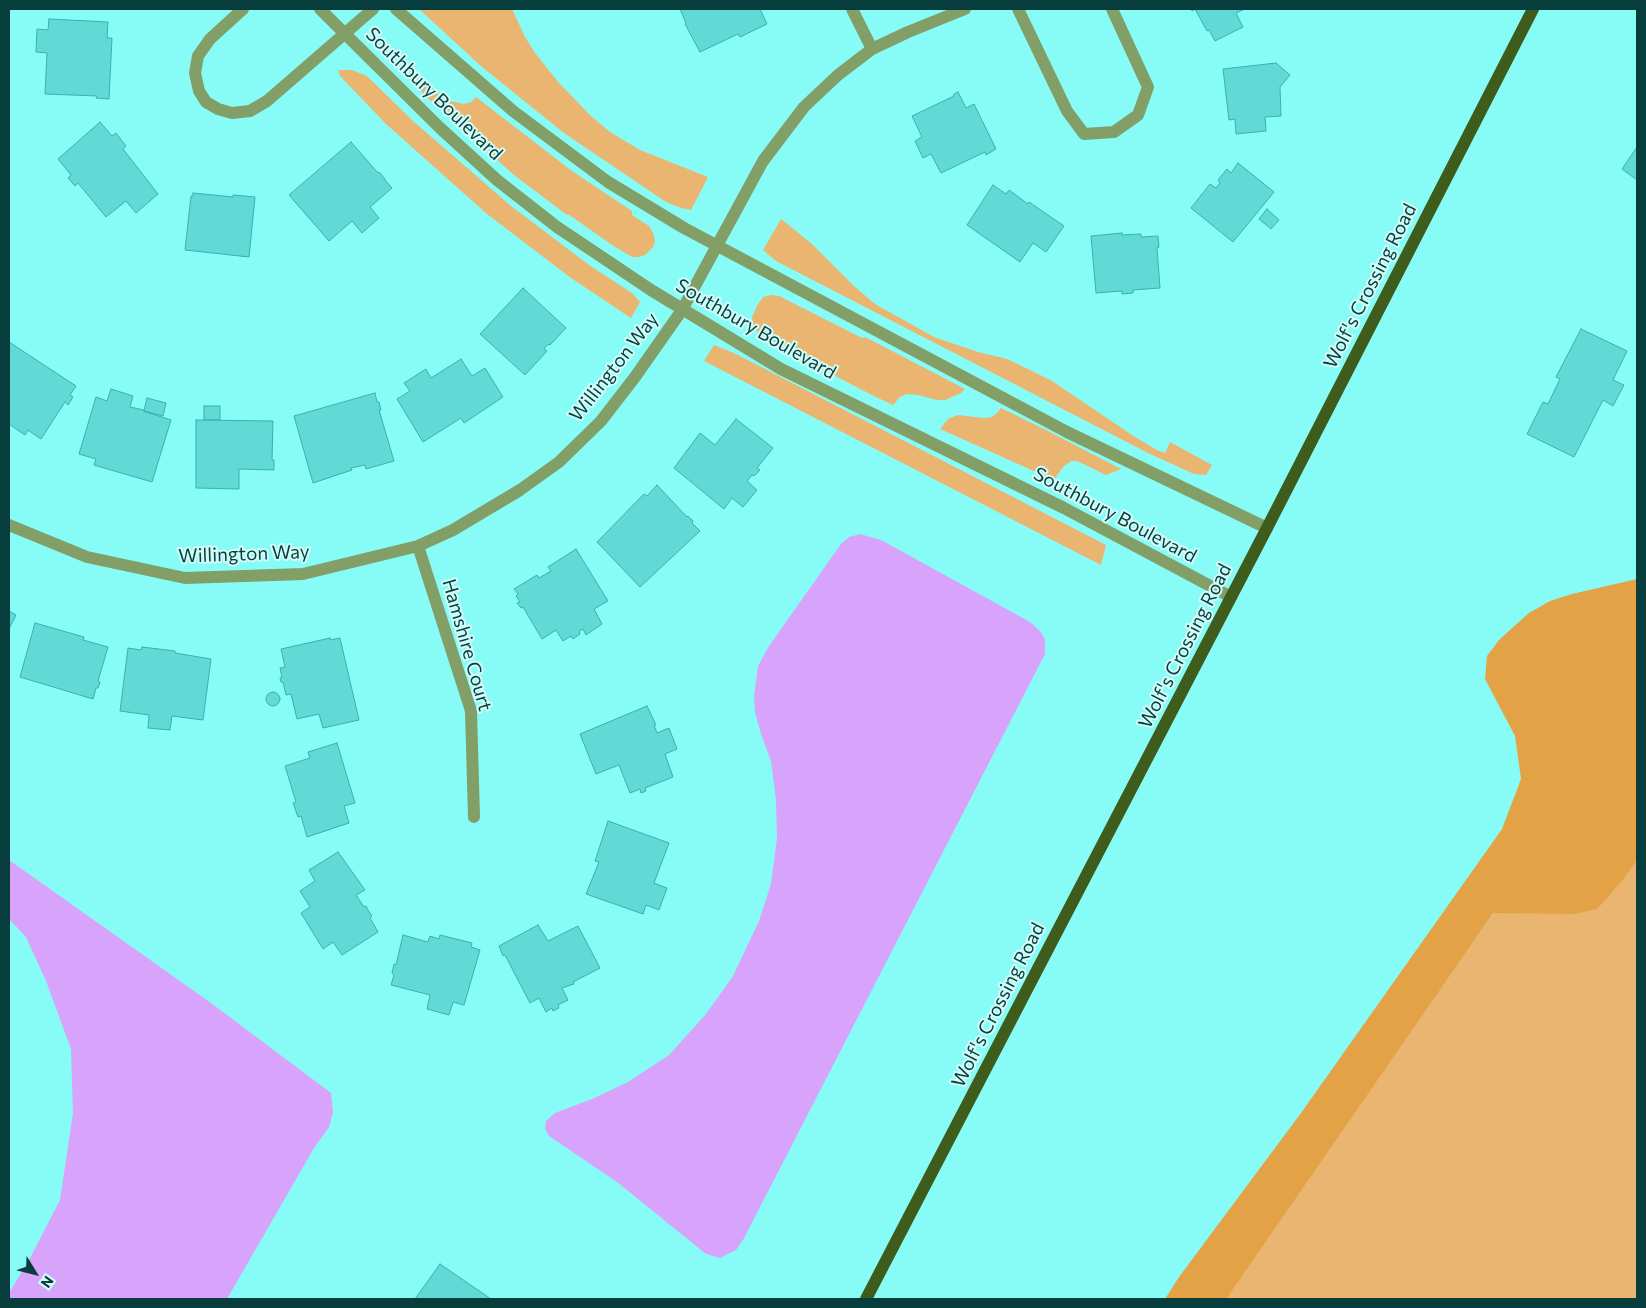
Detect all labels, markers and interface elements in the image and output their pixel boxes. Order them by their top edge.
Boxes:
street label: Southbury Boulevard [361,23,507,165]
street label: Wolf's Crossing Road [1319,200,1421,372]
street label: Southbury Boulevard [672,274,840,384]
street label: Willington Way [565,308,663,426]
street label: Southbury Boulevard [1030,462,1200,568]
street label: Willington Way [178,540,310,568]
street label: Wolf's Crossing Road [1134,560,1236,732]
street label: Hamshire Court [437,576,497,714]
street label: Wolf's Crossing Road [947,919,1049,1091]
north arrow [10,1248,60,1298]
text: N [38,1273,58,1291]

